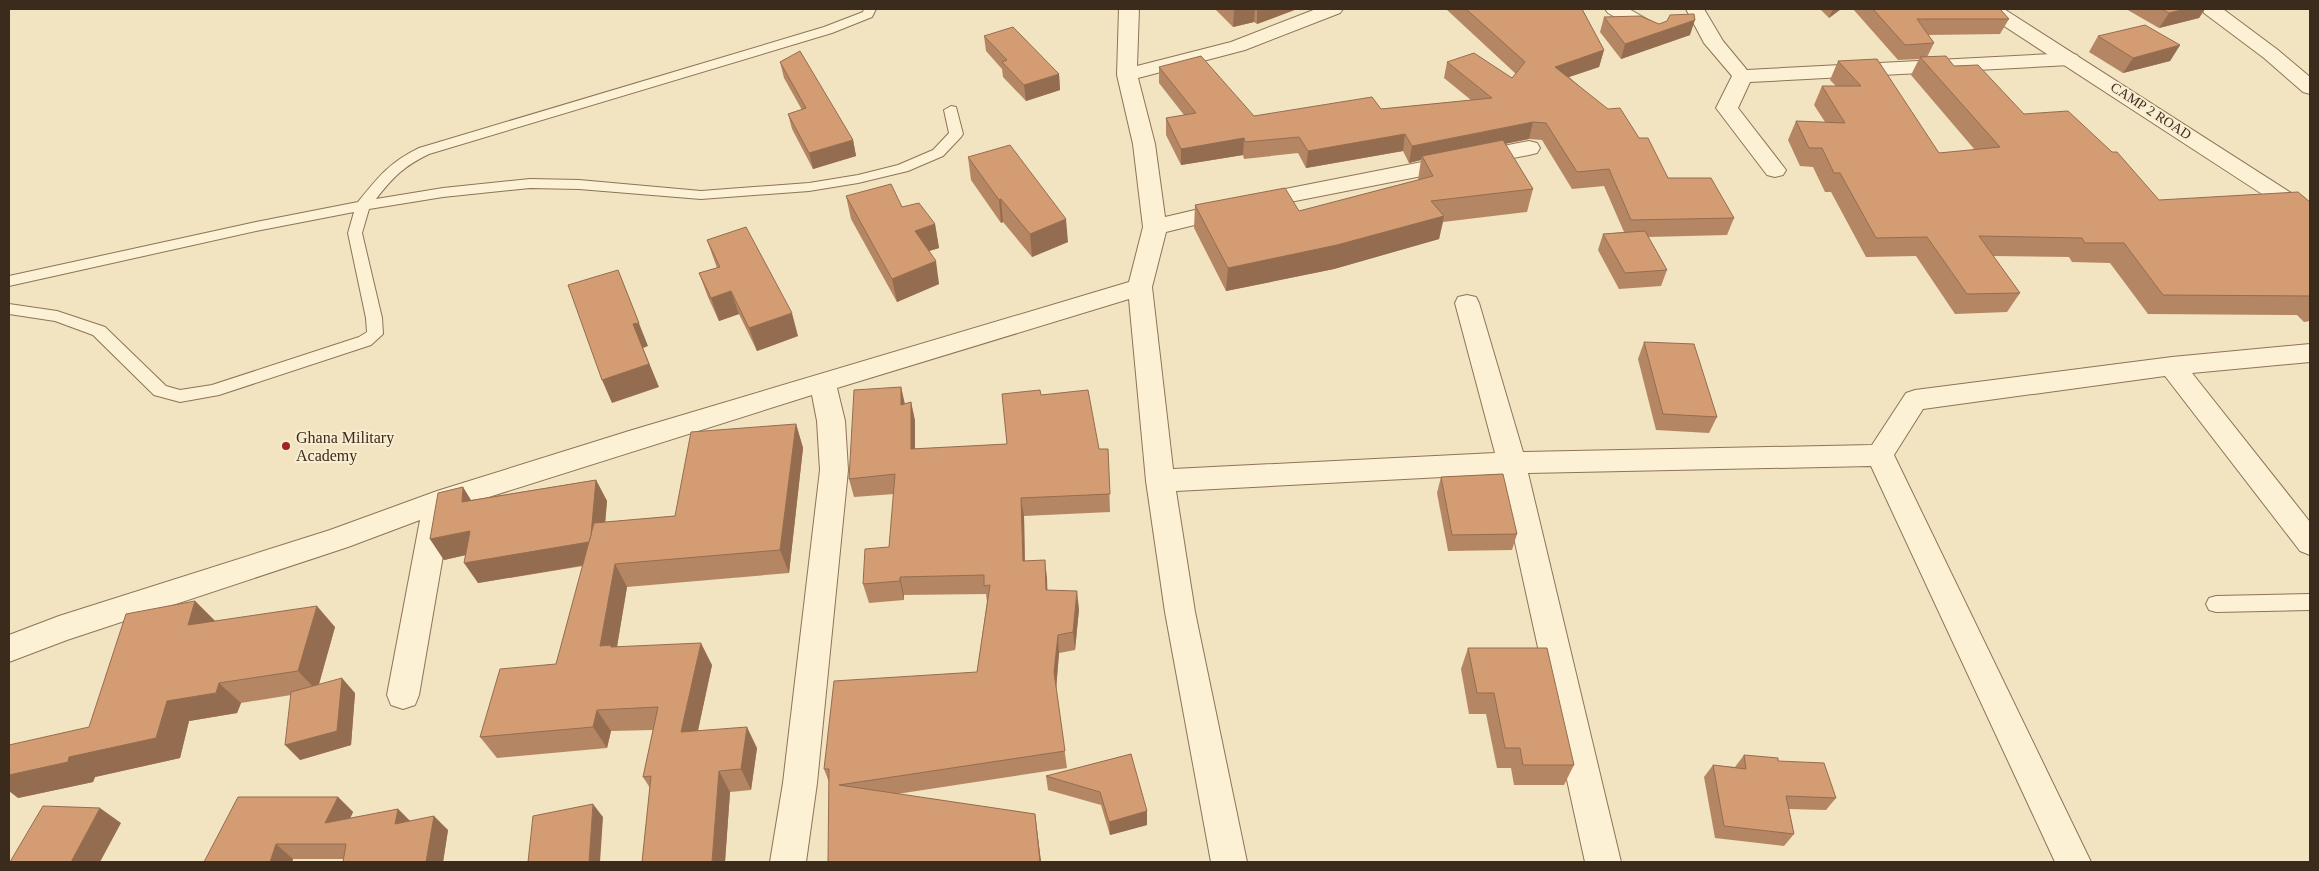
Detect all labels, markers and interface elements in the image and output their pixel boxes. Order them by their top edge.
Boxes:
street label: CAMP 2 ROAD [2108,79,2194,143]
place label: Ghana Military Academy [296,429,394,465]
marker: Ghana Military Academy [280,440,292,452]

